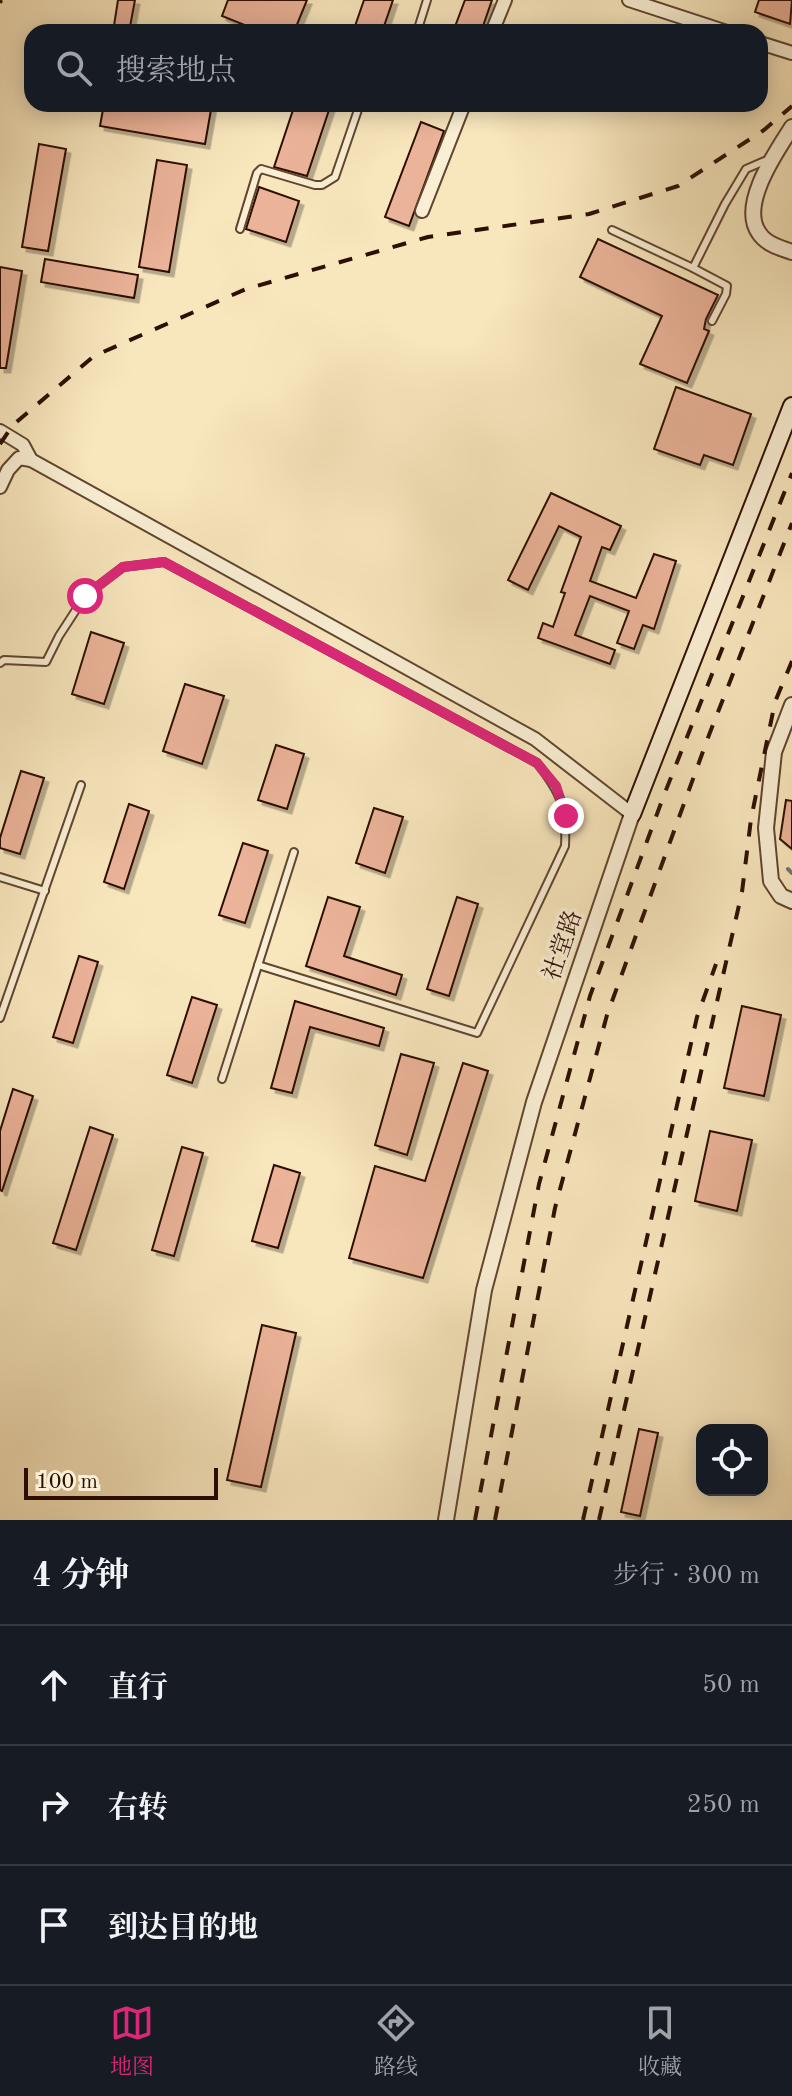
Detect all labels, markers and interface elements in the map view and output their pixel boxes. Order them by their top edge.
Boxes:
search box [24,24,768,112]
icon: search [52,46,96,90]
text: 搜索地点 [116,57,236,87]
route start [67,578,103,614]
route end [548,798,584,834]
street label: 社堂路 [538,907,587,984]
map controls [696,1424,768,1496]
button: locate [696,1424,768,1496]
scale bar [24,1464,218,1500]
text: 100 m [36,1471,98,1493]
text: 4 分钟 [32,1560,129,1594]
text: 步行 · 300 m [613,1563,760,1589]
icon: ahead [32,1663,76,1707]
text: 50 m [702,1672,760,1698]
text: 直行 [108,1674,168,1704]
icon: right [32,1783,76,1827]
text: 250 m [687,1792,760,1818]
text: 右转 [108,1794,168,1824]
icon: arrive [32,1903,76,1947]
text: 到达目的地 [108,1914,258,1944]
tab: 地图 [110,2001,154,2082]
tab: 路线 [374,2001,418,2082]
tab: 收藏 [638,2001,682,2082]

